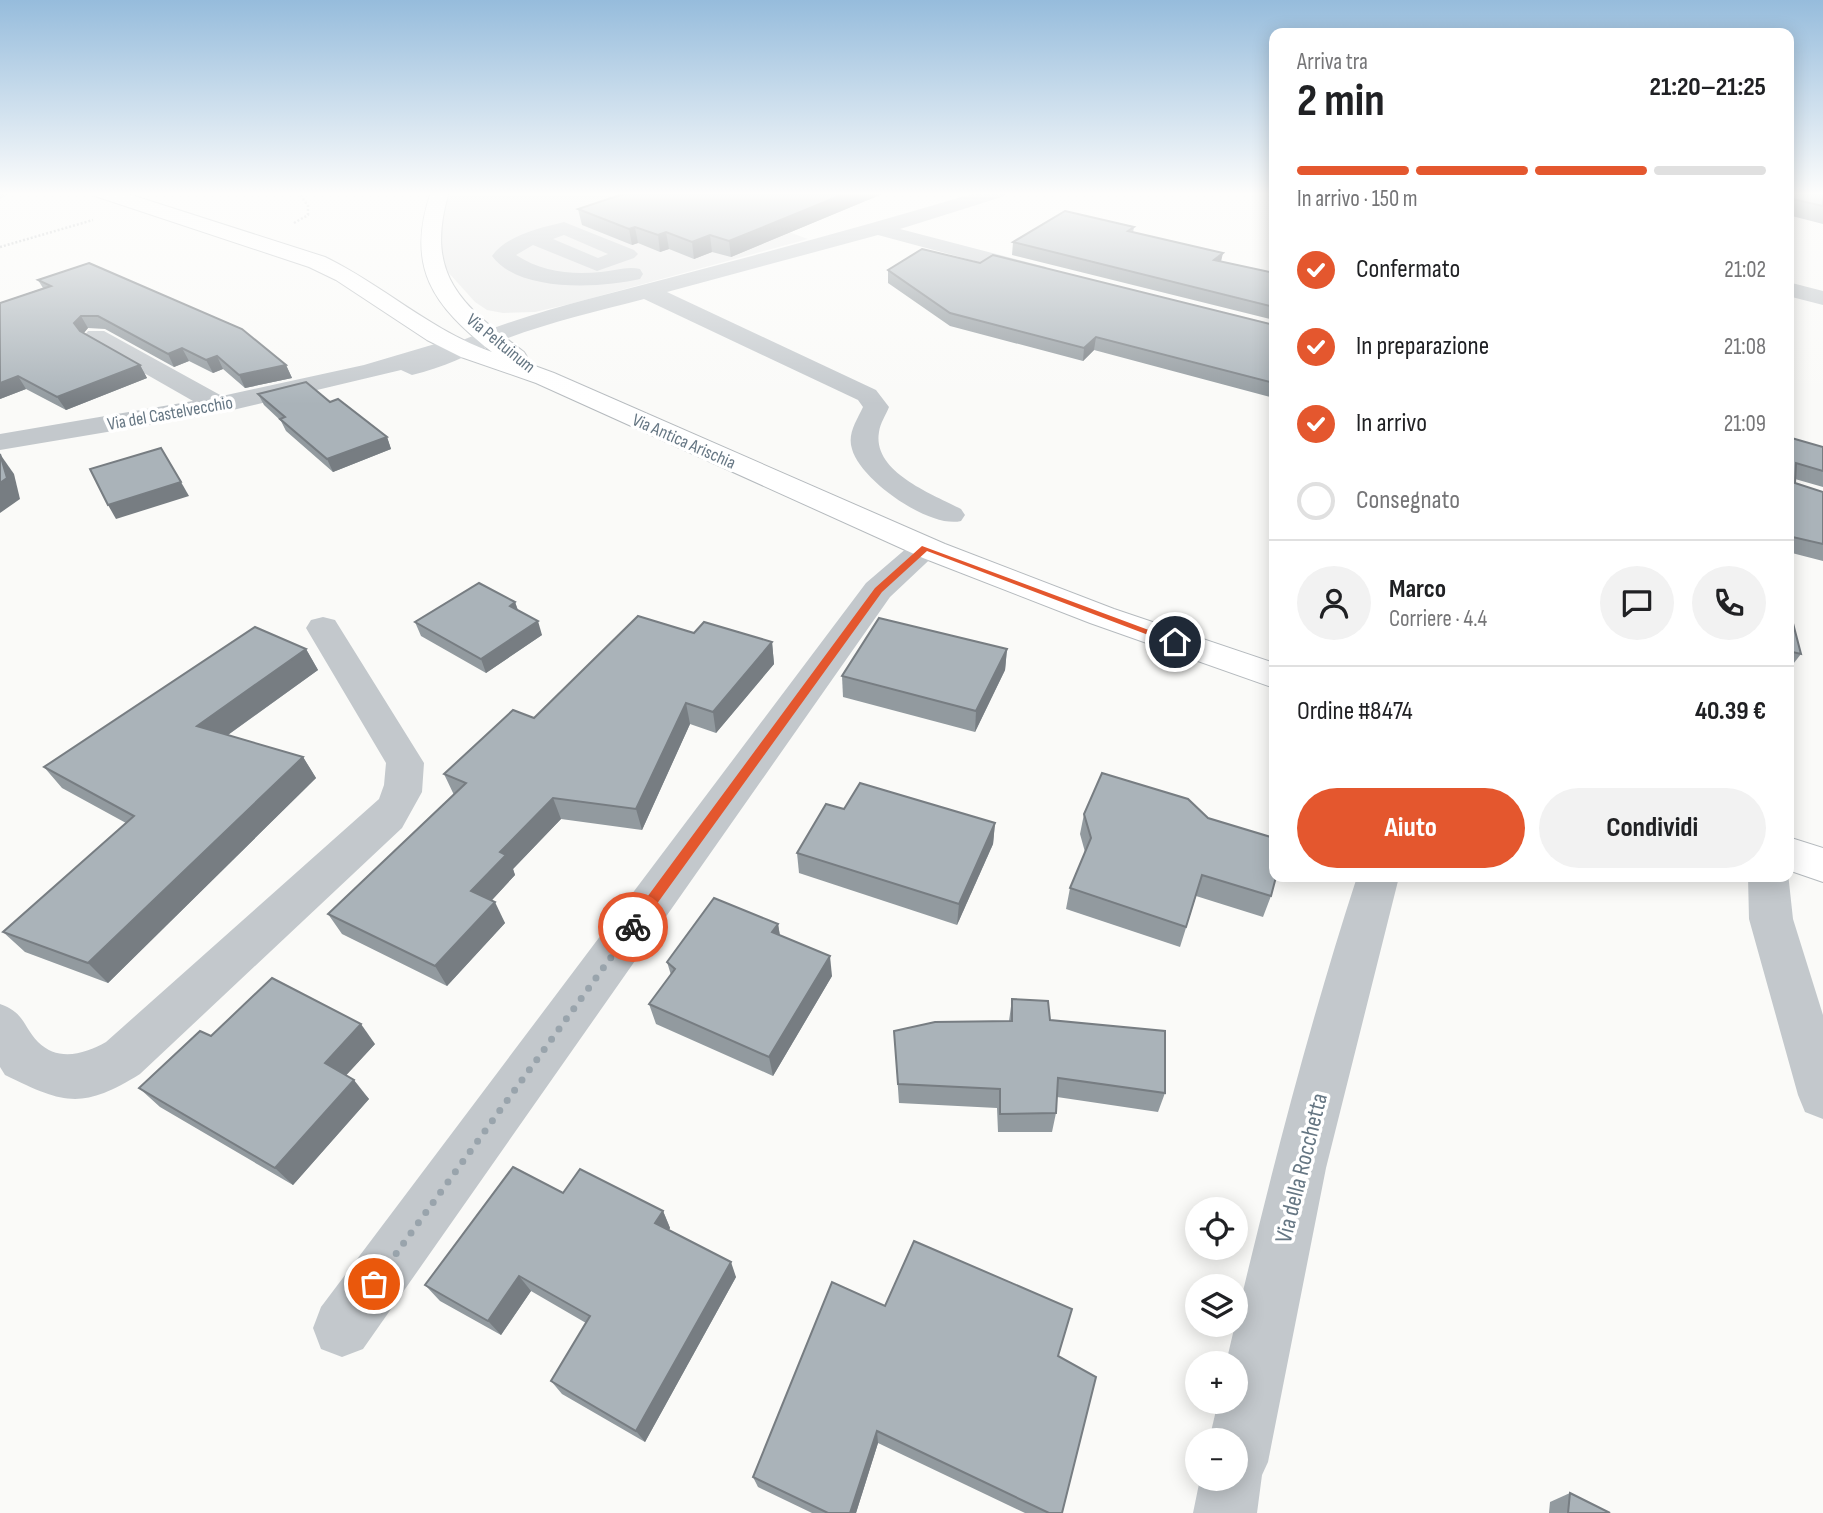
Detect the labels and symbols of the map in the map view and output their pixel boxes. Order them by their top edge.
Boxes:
street label: Via Peltuinum [462,309,539,378]
street label: Via del Castelvecchio [106,392,234,435]
street label: Via Antica Arischia [629,409,739,474]
pin [1145,612,1205,672]
courier [598,892,668,962]
street label: Via della Rocchetta [1269,1090,1334,1246]
pin [344,1254,404,1314]

